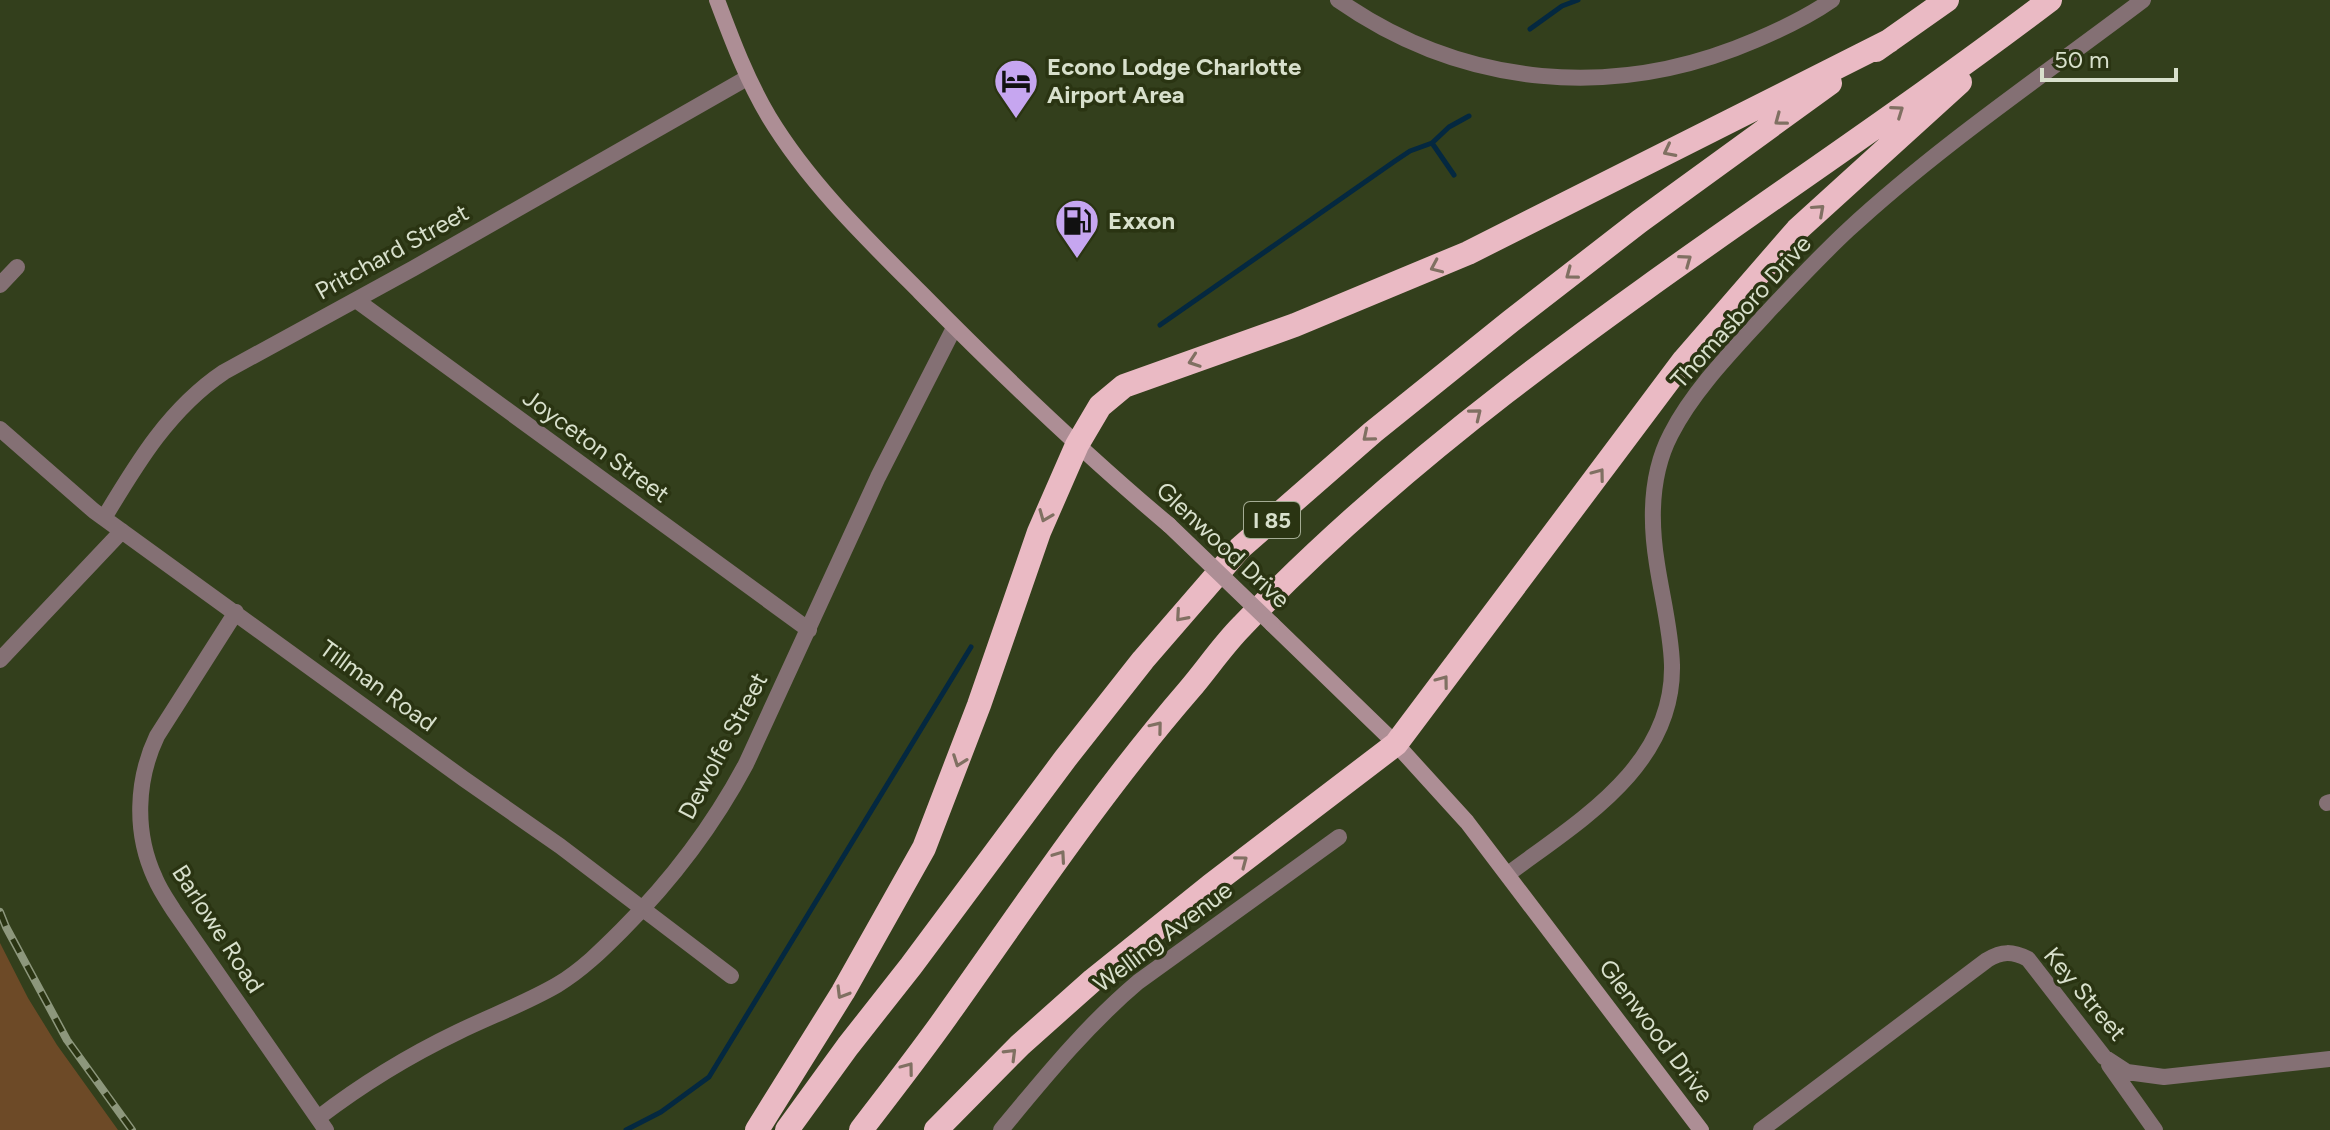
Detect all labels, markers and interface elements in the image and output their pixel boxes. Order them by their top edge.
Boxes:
scale bar [2042,32,2176,82]
text: 50 m [2054,45,2110,74]
place label: Econo Lodge Charlotte Airport Area [1047,52,1301,109]
hotel icon: Econo Lodge Charlotte Airport Area [992,57,1040,120]
one-way arrow [1890,106,1904,120]
one-way arrow [1774,110,1789,124]
one-way arrow [1662,141,1677,157]
fuel station icon: Exxon [1053,197,1101,260]
street label: Pritchard Street [310,198,473,306]
one-way arrow [1810,205,1825,220]
place label: Exxon [1108,206,1175,235]
street label: Thomasboro Drive [1664,229,1817,394]
one-way arrow [1677,256,1692,270]
one-way arrow [1430,258,1445,274]
one-way arrow [1565,265,1580,279]
one-way arrow [1188,351,1202,368]
street label: Joyceton Street [517,383,675,508]
one-way arrow [1467,409,1481,424]
one-way arrow [1363,426,1377,441]
one-way arrow [1589,468,1604,482]
street label: Glenwood Drive [1151,475,1296,614]
road number: I 85 [1244,502,1300,538]
one-way arrow [1038,508,1055,522]
one-way arrow [1176,606,1190,621]
street label: Tillman Road [315,634,442,737]
street label: Dewolfe Street [672,667,773,824]
one-way arrow [1433,675,1447,690]
one-way arrow [1148,721,1162,736]
one-way arrow [952,753,969,767]
one-way arrow [1050,851,1064,865]
one-way arrow [1233,857,1248,871]
street label: Barlowe Road [166,859,271,998]
street label: Welling Avenue [1088,875,1238,998]
street label: Key Street [2038,941,2133,1046]
street label: Glenwood Drive [1593,953,1720,1108]
one-way arrow [837,984,852,999]
one-way arrow [1002,1049,1016,1063]
one-way arrow [899,1062,913,1077]

